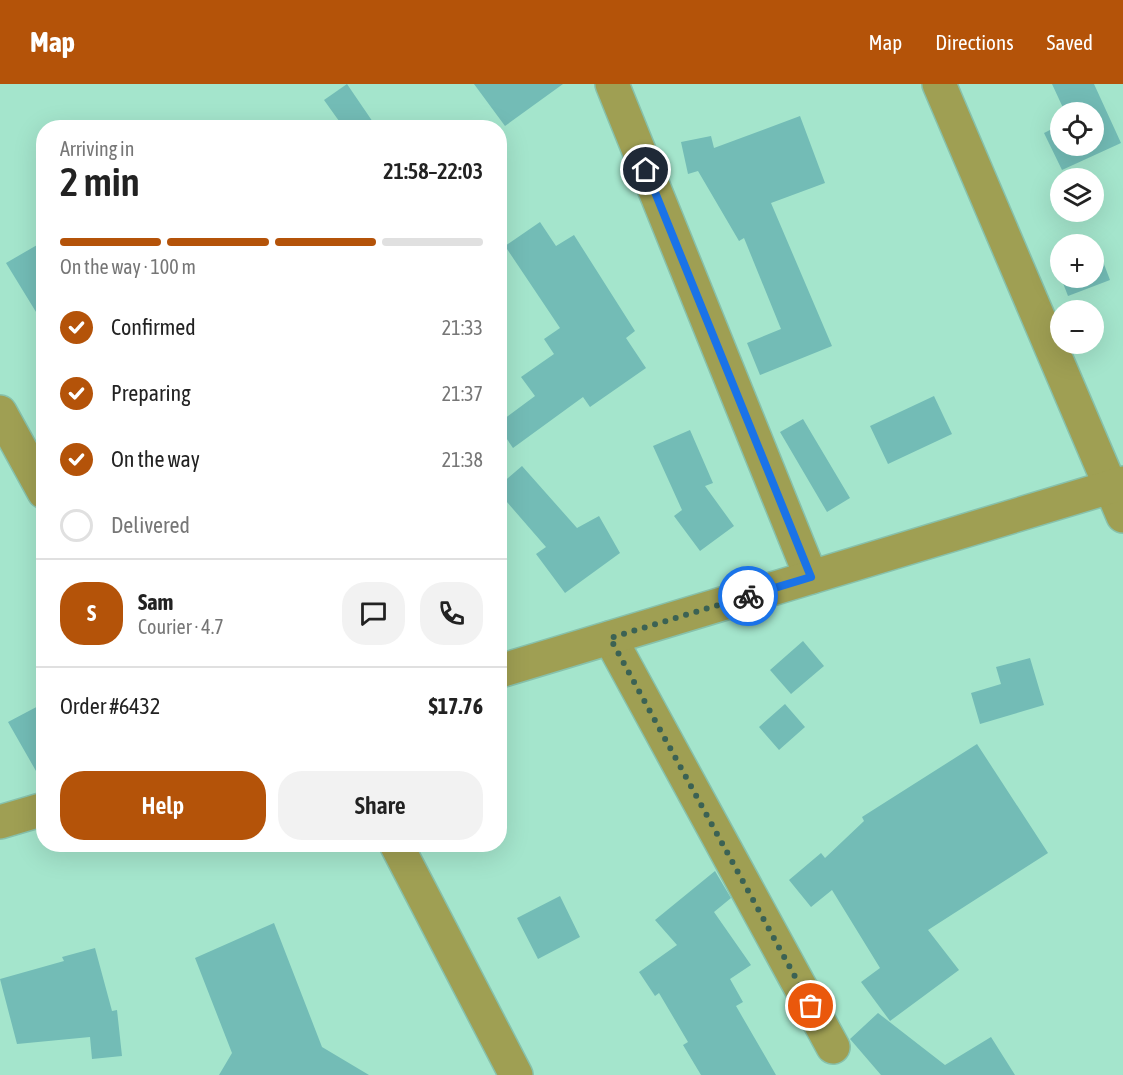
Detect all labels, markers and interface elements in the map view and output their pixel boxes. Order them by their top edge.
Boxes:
text: Map [30,26,75,58]
text: Map [868,30,902,54]
text: Directions [935,30,1014,54]
text: Saved [1047,30,1093,54]
map controls [1050,102,1104,354]
button: locate [1050,102,1104,156]
text: Arriving in [60,137,134,160]
pin [620,144,671,195]
icon: home [629,153,662,186]
text: 21:58–22:03 [383,158,483,184]
text: 2 min [60,160,140,204]
button: layers [1050,168,1104,222]
button: + [1050,234,1104,288]
text: On the way · 100 m [60,255,196,278]
button: − [1050,300,1104,354]
icon: check [60,311,93,344]
text: Confirmed [111,314,196,340]
text: 21:33 [442,316,483,339]
icon: check [60,377,93,410]
text: Preparing [111,380,191,406]
text: 21:37 [442,382,483,405]
icon: check [60,443,93,476]
text: On the way [111,446,200,472]
text: 21:38 [442,448,483,471]
text: Delivered [111,512,190,538]
courier [718,566,778,626]
icon: bike [732,580,765,613]
button: chat [342,582,405,645]
button: phone [420,582,483,645]
text: Sam [138,589,173,615]
text: S [87,600,96,626]
text: Courier · 4.7 [138,615,224,638]
text: Order #6432 [60,693,160,719]
text: $17.76 [428,693,483,719]
button: Help [60,771,266,840]
button: Share [278,771,483,840]
pin [785,980,836,1031]
icon: bag [794,989,827,1022]

